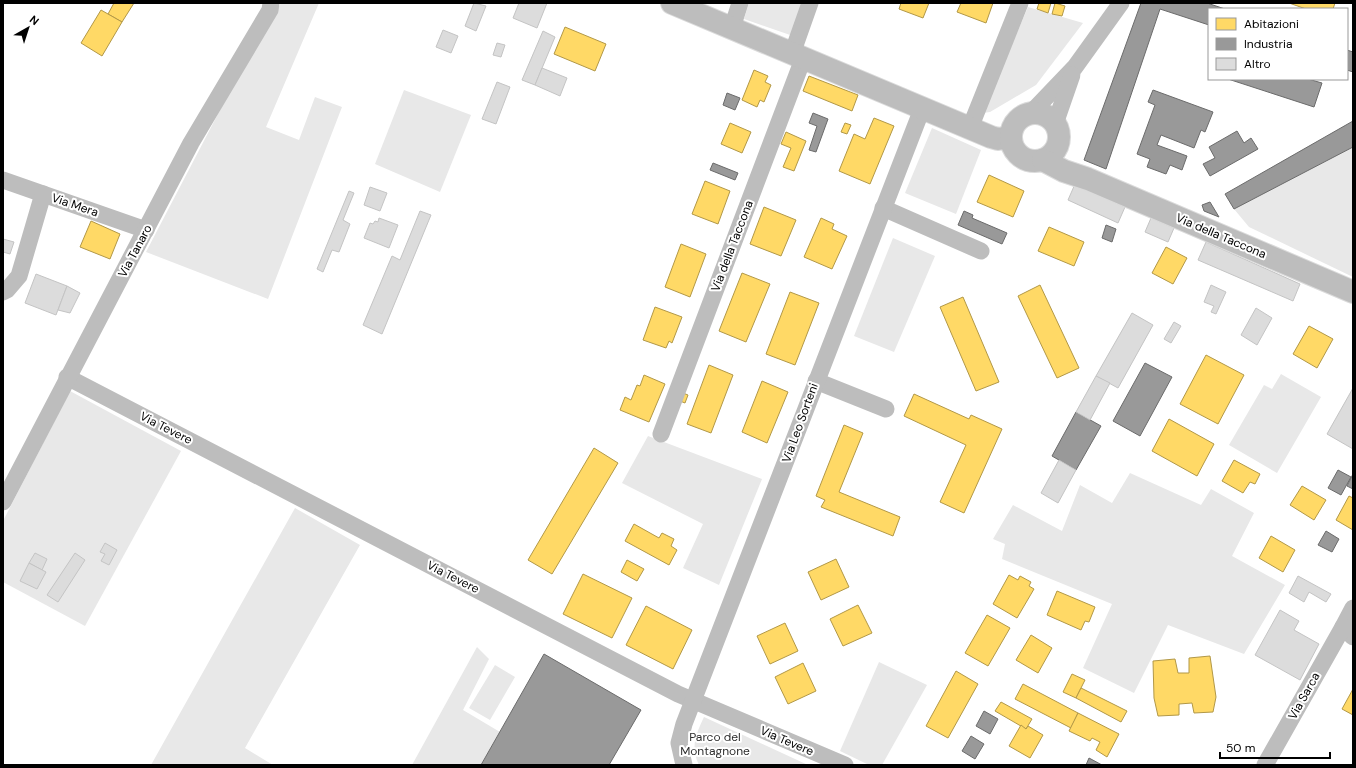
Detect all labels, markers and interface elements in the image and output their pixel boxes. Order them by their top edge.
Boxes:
north arrow [8,8,48,48]
legend [1208,8,1348,80]
text: N [27,12,42,28]
text: Abitazioni [1244,16,1299,32]
text: Industria [1244,36,1292,52]
text: Altro [1244,56,1271,72]
street label: Via Mera [49,190,101,220]
street label: Via della Taccona [707,198,757,294]
street label: Via della Taccona [1173,210,1269,262]
street label: Via Tanaro [114,222,156,280]
street label: Via Leo Sorteni [778,381,822,465]
street label: Via Tevere [137,408,195,448]
street label: Via Tevere [424,557,482,597]
street label: Via Sarca [1284,669,1324,723]
street label: Via Tevere [758,723,816,760]
park label: Parco del Montagnone [680,729,750,759]
scale bar [1220,734,1330,760]
text: 50 m [1226,740,1255,756]

